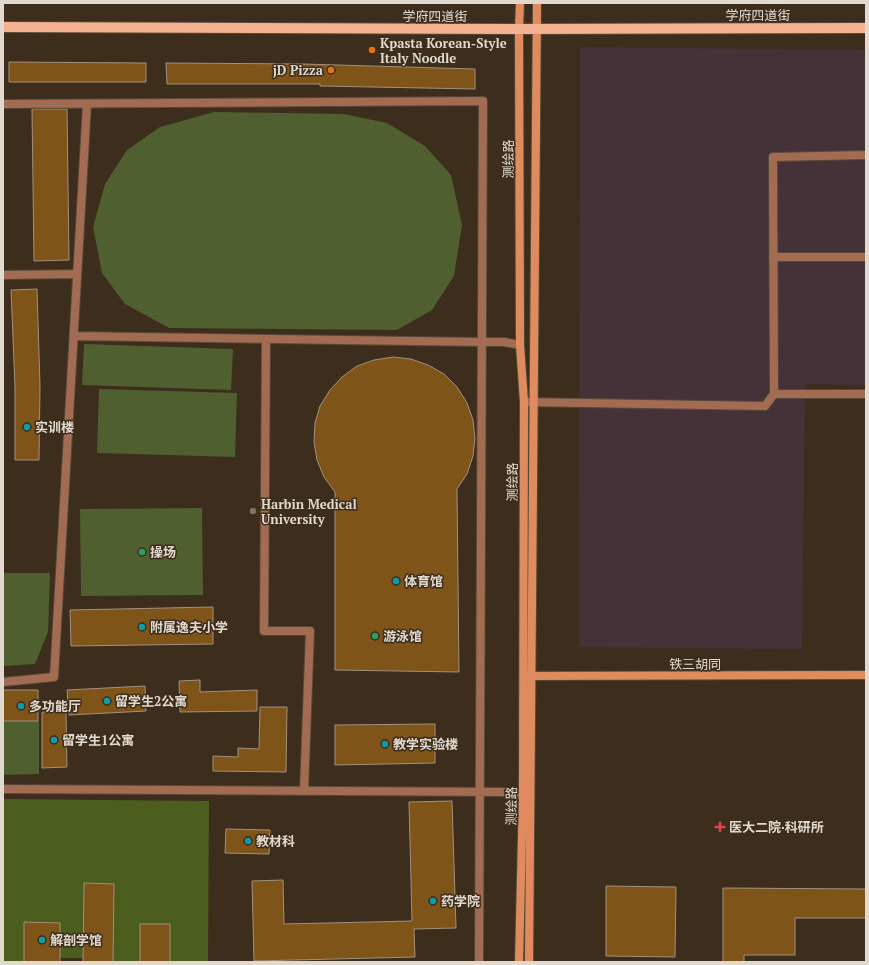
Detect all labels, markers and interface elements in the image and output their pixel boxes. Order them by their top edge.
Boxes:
street label: 学府四道街 [725,6,791,24]
street label: 学府四道街 [402,7,468,25]
place label: Kpasta Korean-Style Italy Noodle [380,34,507,67]
marker: Kpasta Korean-Style Italy Noodle [367,45,377,55]
place label: jD Pizza [273,61,324,79]
marker: jD Pizza [326,65,336,75]
street label: 测绘路 [499,139,517,179]
place label: 实训楼 [35,418,74,436]
marker: 实训楼 [22,422,32,432]
street label: 测绘路 [503,462,521,502]
place label: Harbin Medical University [261,495,357,528]
marker: Harbin Medical University [248,506,258,516]
place label: 操场 [150,543,176,561]
marker: 操场 [137,547,147,557]
place label: 体育馆 [404,572,443,590]
marker: 体育馆 [391,576,401,586]
place label: 附属逸夫小学 [150,618,228,636]
marker: 附属逸夫小学 [137,622,147,632]
place label: 游泳馆 [383,627,422,645]
marker: 游泳馆 [370,631,380,641]
street label: 铁三胡同 [669,655,721,673]
place label: 留学生2公寓 [115,692,187,710]
marker: 留学生2公寓 [102,696,112,706]
place label: 多功能厅 [29,697,81,715]
marker: 多功能厅 [16,701,26,711]
place label: 留学生1公寓 [62,731,134,749]
marker: 留学生1公寓 [49,735,59,745]
place label: 教学实验楼 [393,735,458,753]
marker: 教学实验楼 [380,739,390,749]
street label: 测绘路 [502,786,520,826]
place label: 医大二院·科研所 [729,818,824,836]
marker: 医大二院·科研所 [714,821,726,833]
place label: 教材科 [256,832,295,850]
marker: 教材科 [243,836,253,846]
place label: 药学院 [441,892,480,910]
marker: 药学院 [428,896,438,906]
place label: 解剖学馆 [50,931,102,949]
marker: 解剖学馆 [37,935,47,945]

